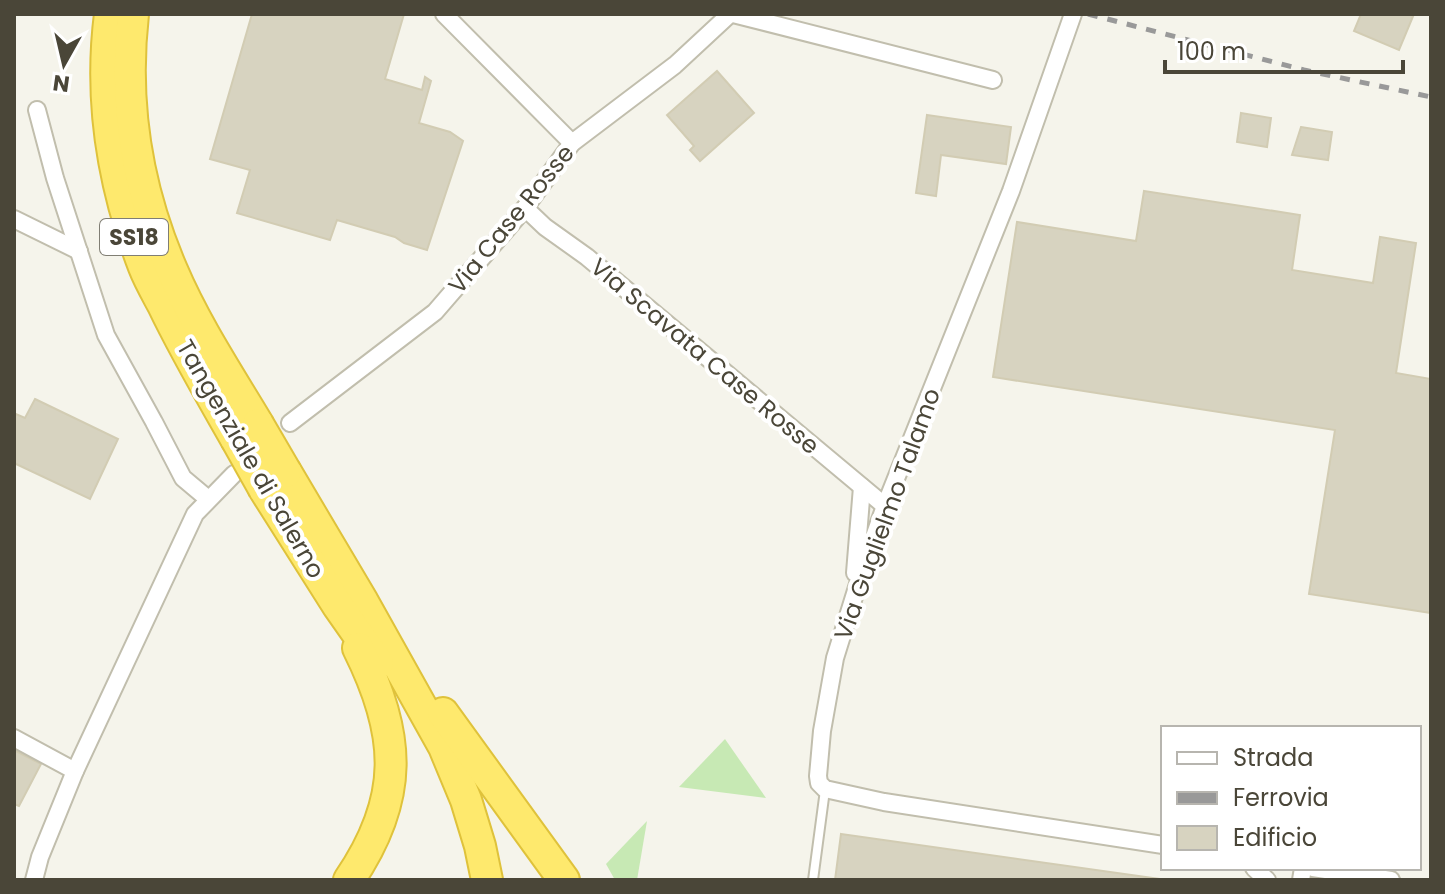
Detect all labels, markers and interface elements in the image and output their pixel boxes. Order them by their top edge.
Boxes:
north arrow [24,24,104,104]
scale bar [1165,24,1403,74]
text: 100 m [1177,35,1246,68]
text: N [51,67,72,100]
street label: Via Case Rosse [441,137,581,301]
road number: SS18 [100,219,168,255]
street label: Via Scavata Case Rosse [584,250,826,462]
street label: Tangenziale di Salerno [169,334,333,584]
street label: Via Guglielmo Talamo [826,384,948,644]
legend [1161,726,1421,870]
text: Strada [1233,741,1313,774]
text: Ferrovia [1233,781,1329,814]
text: Edificio [1233,821,1317,854]

